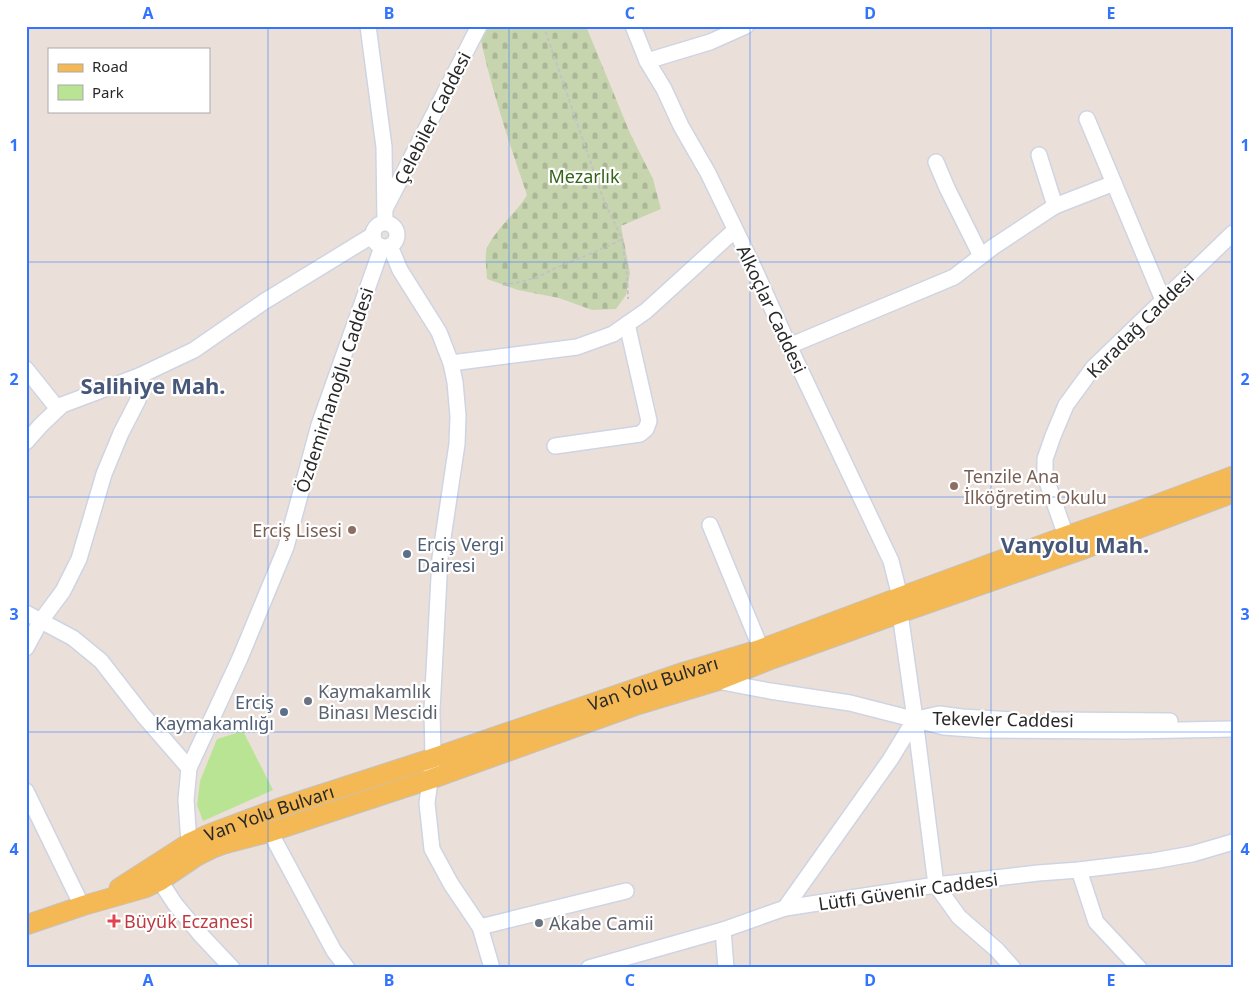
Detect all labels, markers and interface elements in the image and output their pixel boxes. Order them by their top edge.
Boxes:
text: A [142,2,154,24]
text: B [384,2,394,24]
text: C [625,2,635,24]
text: D [864,2,876,24]
text: E [1107,2,1116,24]
legend [48,48,210,112]
street label: Çelebiler Caddesi [388,48,476,188]
text: Road [92,56,128,76]
text: Park [92,82,124,102]
text: 1 [9,134,19,156]
text: 1 [1240,134,1250,156]
park label: Mezarlık [548,164,620,188]
street label: Alkoçlar Caddesi [732,241,812,377]
street label: Karadağ Caddesi [1081,265,1199,383]
street label: Özdemirhanoğlu Caddesi [289,284,379,496]
text: 2 [9,368,19,390]
text: 2 [1240,368,1250,390]
district label: Salihiye Mah. [80,370,226,400]
place label: Tenzile Ana İlköğretim Okulu [964,464,1107,509]
marker: Tenzile Ana İlköğretim Okulu [948,480,960,492]
place label: Erciş Lisesi [252,518,342,542]
marker: Erciş Lisesi [346,524,358,536]
district label: Vanyolu Mah. [1001,529,1149,559]
place label: Erciş Vergi Dairesi [417,532,504,577]
marker: Erciş Vergi Dairesi [401,548,413,560]
text: 3 [9,603,19,625]
text: 3 [1240,603,1250,625]
street label: Van Yolu Bulvarı [585,651,721,716]
place label: Kaymakamlık Binası Mescidi [318,679,438,724]
place label: Erciş Kaymakamlığı [155,690,274,735]
marker: Kaymakamlık Binası Mescidi [302,695,314,707]
marker: Erciş Kaymakamlığı [278,706,290,718]
street label: Tekevler Caddesi [932,706,1074,732]
street label: Van Yolu Bulvarı [201,779,337,847]
text: 4 [9,838,19,860]
text: 4 [1240,838,1250,860]
street label: Lütfi Güvenir Caddesi [817,867,999,915]
place label: Büyük Eczanesi [124,909,253,933]
place label: Akabe Camii [549,911,654,935]
marker: Büyük Eczanesi [108,915,120,927]
marker: Akabe Camii [533,917,545,929]
text: A [142,969,154,991]
text: B [384,969,394,991]
text: C [625,969,635,991]
text: D [864,969,876,991]
text: E [1107,969,1116,991]

